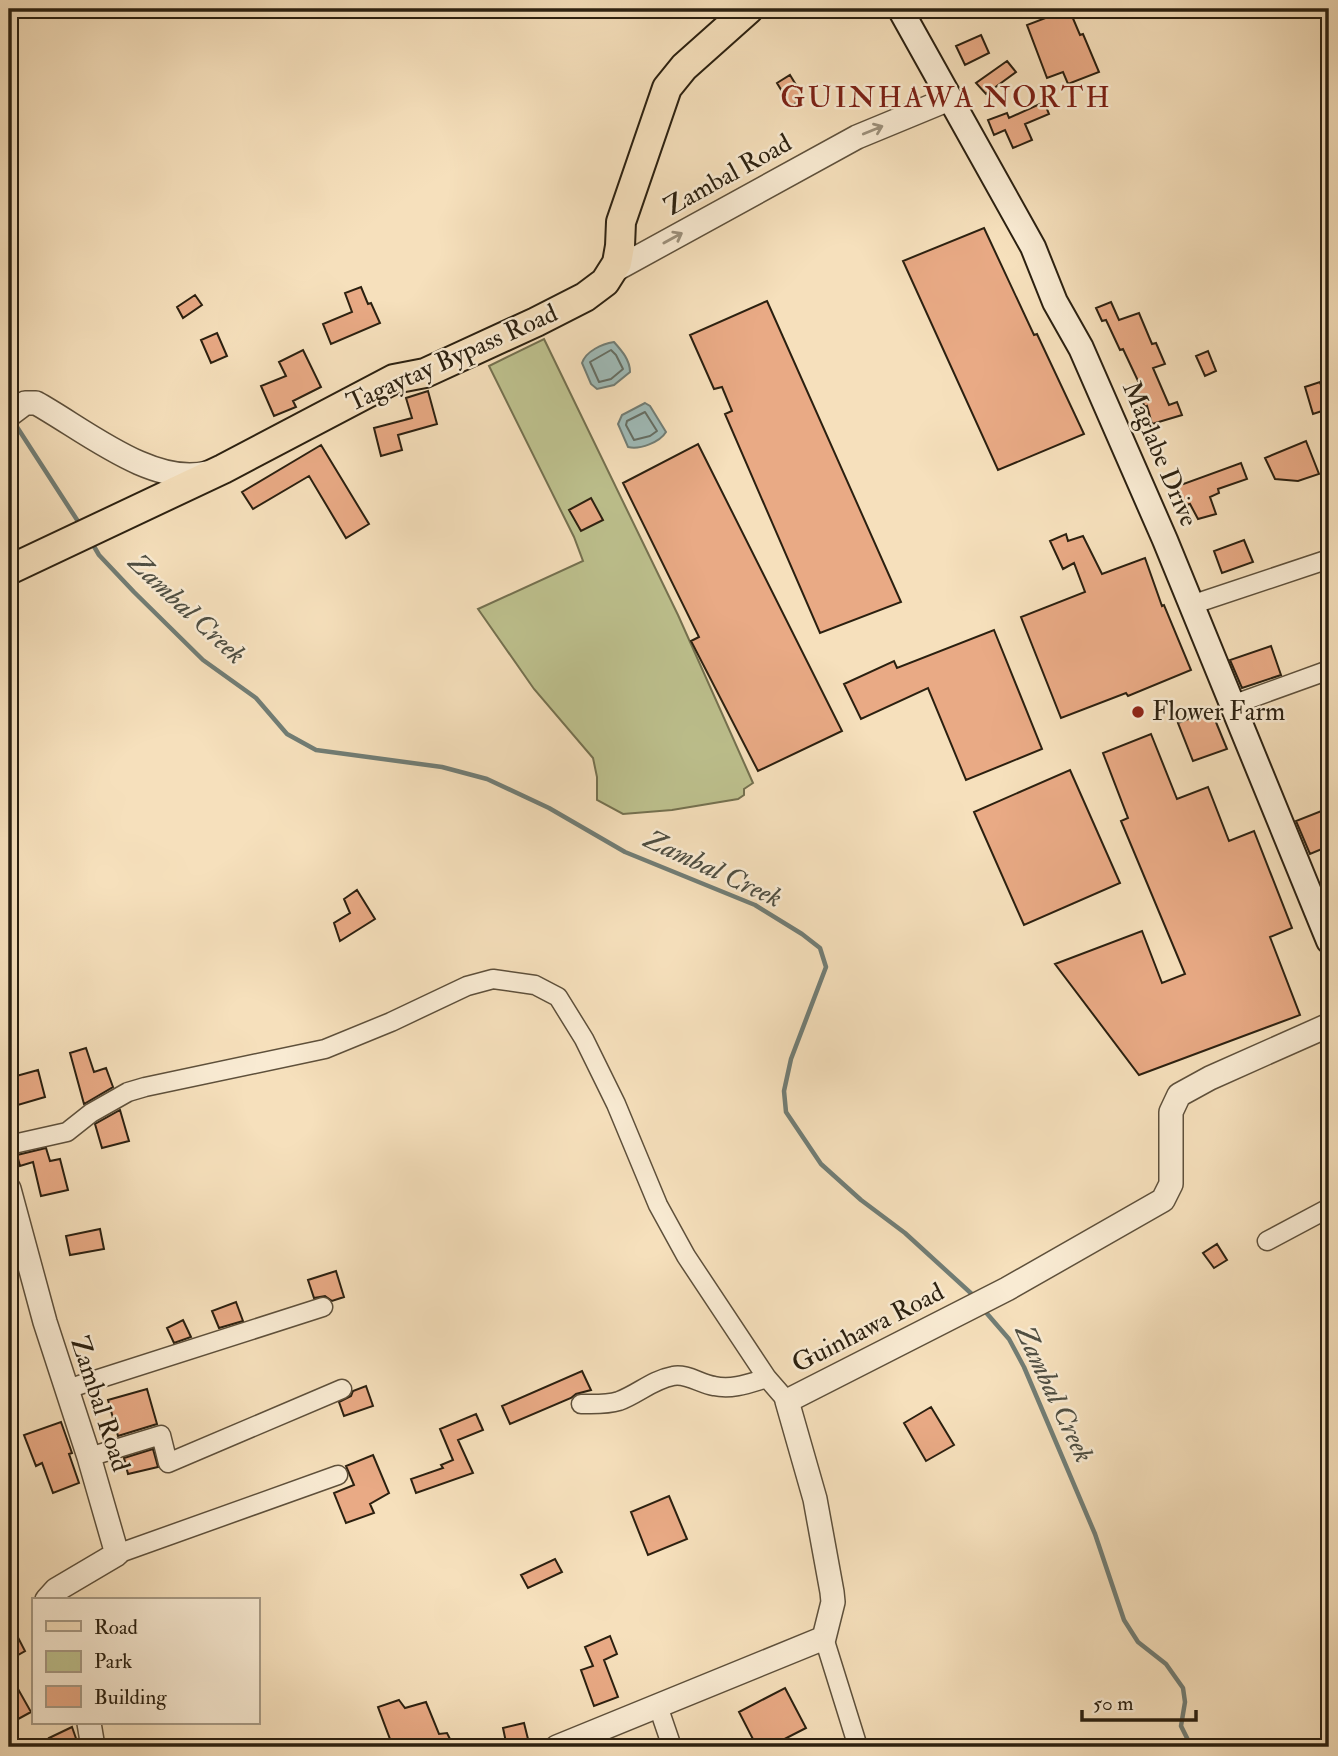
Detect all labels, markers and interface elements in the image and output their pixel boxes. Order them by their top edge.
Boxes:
district label: GUINHAWA NORTH [780,79,1112,116]
one-way arrow [862,123,884,136]
street label: Zambal Road [659,127,797,223]
one-way arrow [662,231,683,244]
street label: Tagaytay Bypass Road [342,297,563,420]
street label: Maglabe Drive [1115,377,1205,531]
water label: Zambal Creek [120,544,253,672]
place label: Flower Farm [1152,696,1285,728]
marker: Flower Farm [1130,704,1146,720]
water label: Zambal Creek [637,821,787,916]
street label: Guinhawa Road [787,1276,949,1380]
water label: Zambal Creek [1006,1318,1101,1468]
street label: Zambal Road [63,1332,137,1476]
legend [32,1598,259,1724]
text: Road [94,1614,139,1641]
text: Park [94,1648,132,1675]
scale bar [1082,1679,1196,1723]
text: Building [94,1684,167,1711]
text: 50 m [1093,1690,1134,1717]

